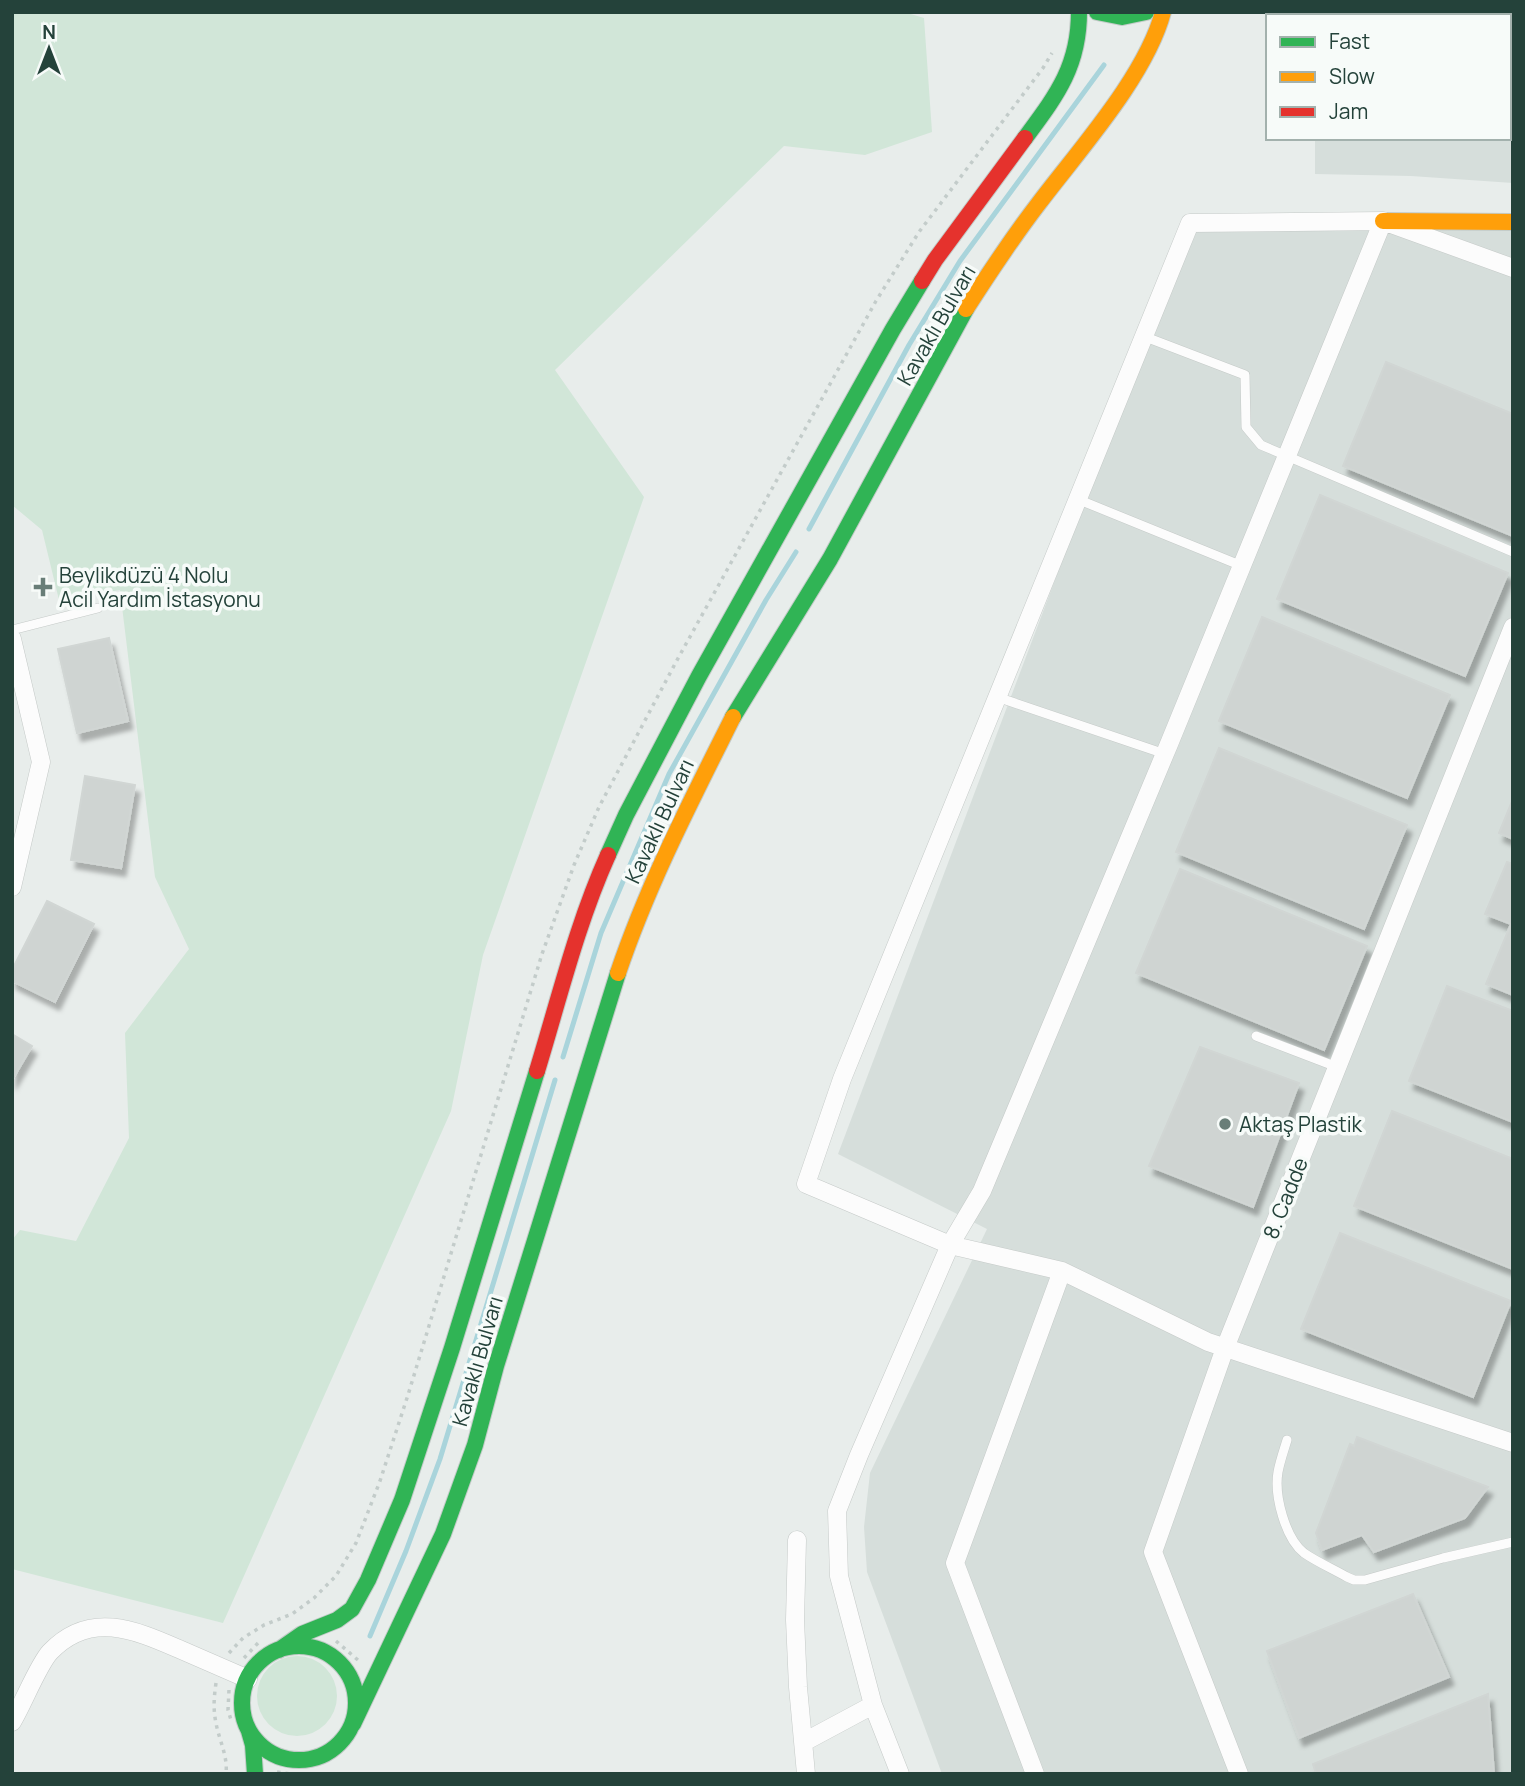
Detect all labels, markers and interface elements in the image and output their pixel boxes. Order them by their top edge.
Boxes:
north arrow [14,14,84,84]
legend [1266,14,1511,140]
text: N [42,19,56,45]
text: Fast [1329,27,1370,55]
text: Slow [1329,62,1375,90]
text: Jam [1329,97,1368,125]
street label: Kavaklı Bulvarı [890,260,982,390]
place label: Beylikdüzü 4 Nolu Acil Yardım İstasyonu [59,561,261,613]
marker: Beylikdüzü 4 Nolu Acil Yardım İstasyonu [33,577,53,597]
street label: Kavaklı Bulvarı [618,754,700,888]
place label: Aktaş Plastik [1239,1110,1363,1138]
marker: Aktaş Plastik [1217,1116,1233,1132]
street label: 8. Cadde [1256,1153,1314,1243]
street label: Kavaklı Bulvarı [445,1293,509,1429]

